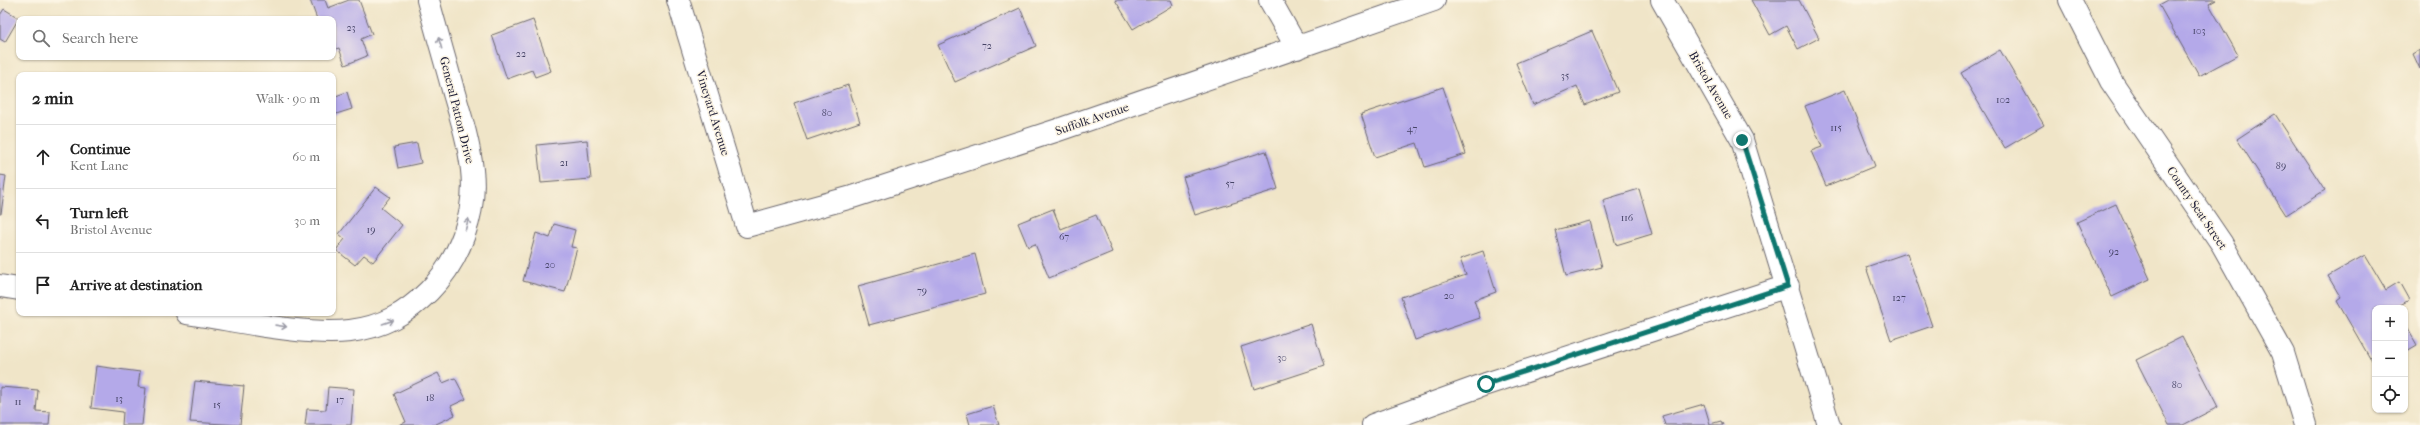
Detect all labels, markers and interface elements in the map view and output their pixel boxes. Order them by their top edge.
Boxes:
search box [16,16,336,60]
house number: 23 [346,22,356,34]
house number: 103 [2192,25,2206,37]
icon: search [30,27,52,49]
text: Search here [62,29,138,47]
one-way arrow [436,37,443,50]
house number: 72 [982,40,992,52]
house number: 22 [516,48,526,60]
street label: Bristol Avenue [1686,49,1736,121]
street label: General Patton Drive [437,55,477,165]
street label: Vineyard Avenue [693,68,733,157]
house number: 35 [1561,70,1569,82]
text: 2 min [32,88,73,108]
text: Walk · 90 m [256,91,320,106]
house number: 102 [1996,94,2010,106]
street label: Suffolk Avenue [1053,100,1131,138]
house number: 80 [822,107,832,119]
house number: 115 [1830,122,1842,134]
house number: 47 [1407,123,1417,135]
route end [1733,131,1751,149]
text: Continue [70,140,130,158]
icon: ahead [32,146,54,168]
text: 60 m [292,149,320,164]
house number: 21 [560,157,568,169]
text: Kent Lane [70,158,128,173]
house number: 89 [2276,160,2286,172]
street label: County Seat Street [2164,164,2230,253]
house number: 57 [1225,178,1235,190]
text: Turn left [70,204,128,222]
icon: left [32,210,54,232]
house number: 116 [1621,212,1634,224]
text: 30 m [294,213,320,228]
one-way arrow [463,218,471,231]
text: Bristol Avenue [70,222,152,237]
house number: 19 [367,224,375,236]
house number: 67 [1059,231,1069,243]
house number: 92 [2109,246,2119,258]
house number: 20 [545,259,555,271]
icon: arrive [32,274,54,296]
text: Arrive at destination [70,276,202,294]
house number: 79 [917,285,927,297]
house number: 20 [1444,290,1454,302]
house number: 127 [1892,292,1906,304]
map controls [2372,305,2408,413]
button: + [2372,305,2408,341]
one-way arrow [381,317,393,325]
one-way arrow [275,322,288,330]
button: − [2372,341,2408,377]
house number: 30 [1277,352,1287,364]
route start [1477,375,1495,393]
button: locate [2372,377,2408,413]
house number: 80 [2172,379,2182,391]
house number: 18 [426,392,434,404]
house number: 13 [115,393,123,405]
house number: 17 [336,394,344,406]
house number: 11 [14,396,22,408]
house number: 15 [213,399,221,411]

